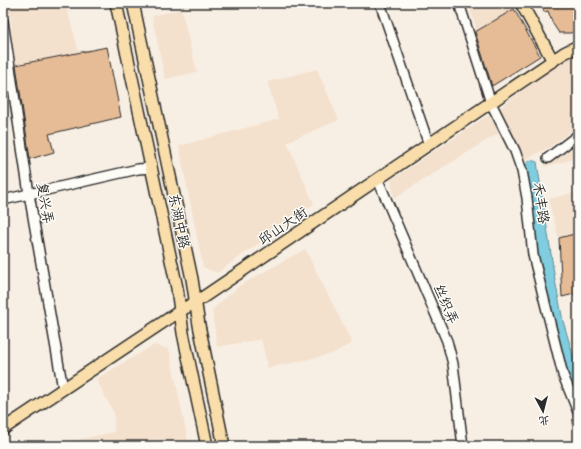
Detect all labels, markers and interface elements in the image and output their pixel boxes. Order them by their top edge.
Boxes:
street label: 复兴弄 [29,180,61,226]
street label: 禾丰路 [526,180,556,226]
street label: 东湖中路 [161,191,197,251]
street label: 邱山大街 [253,200,313,252]
street label: 丝织弄 [426,280,466,328]
north arrow [523,391,563,431]
text: 北 [538,410,551,431]

